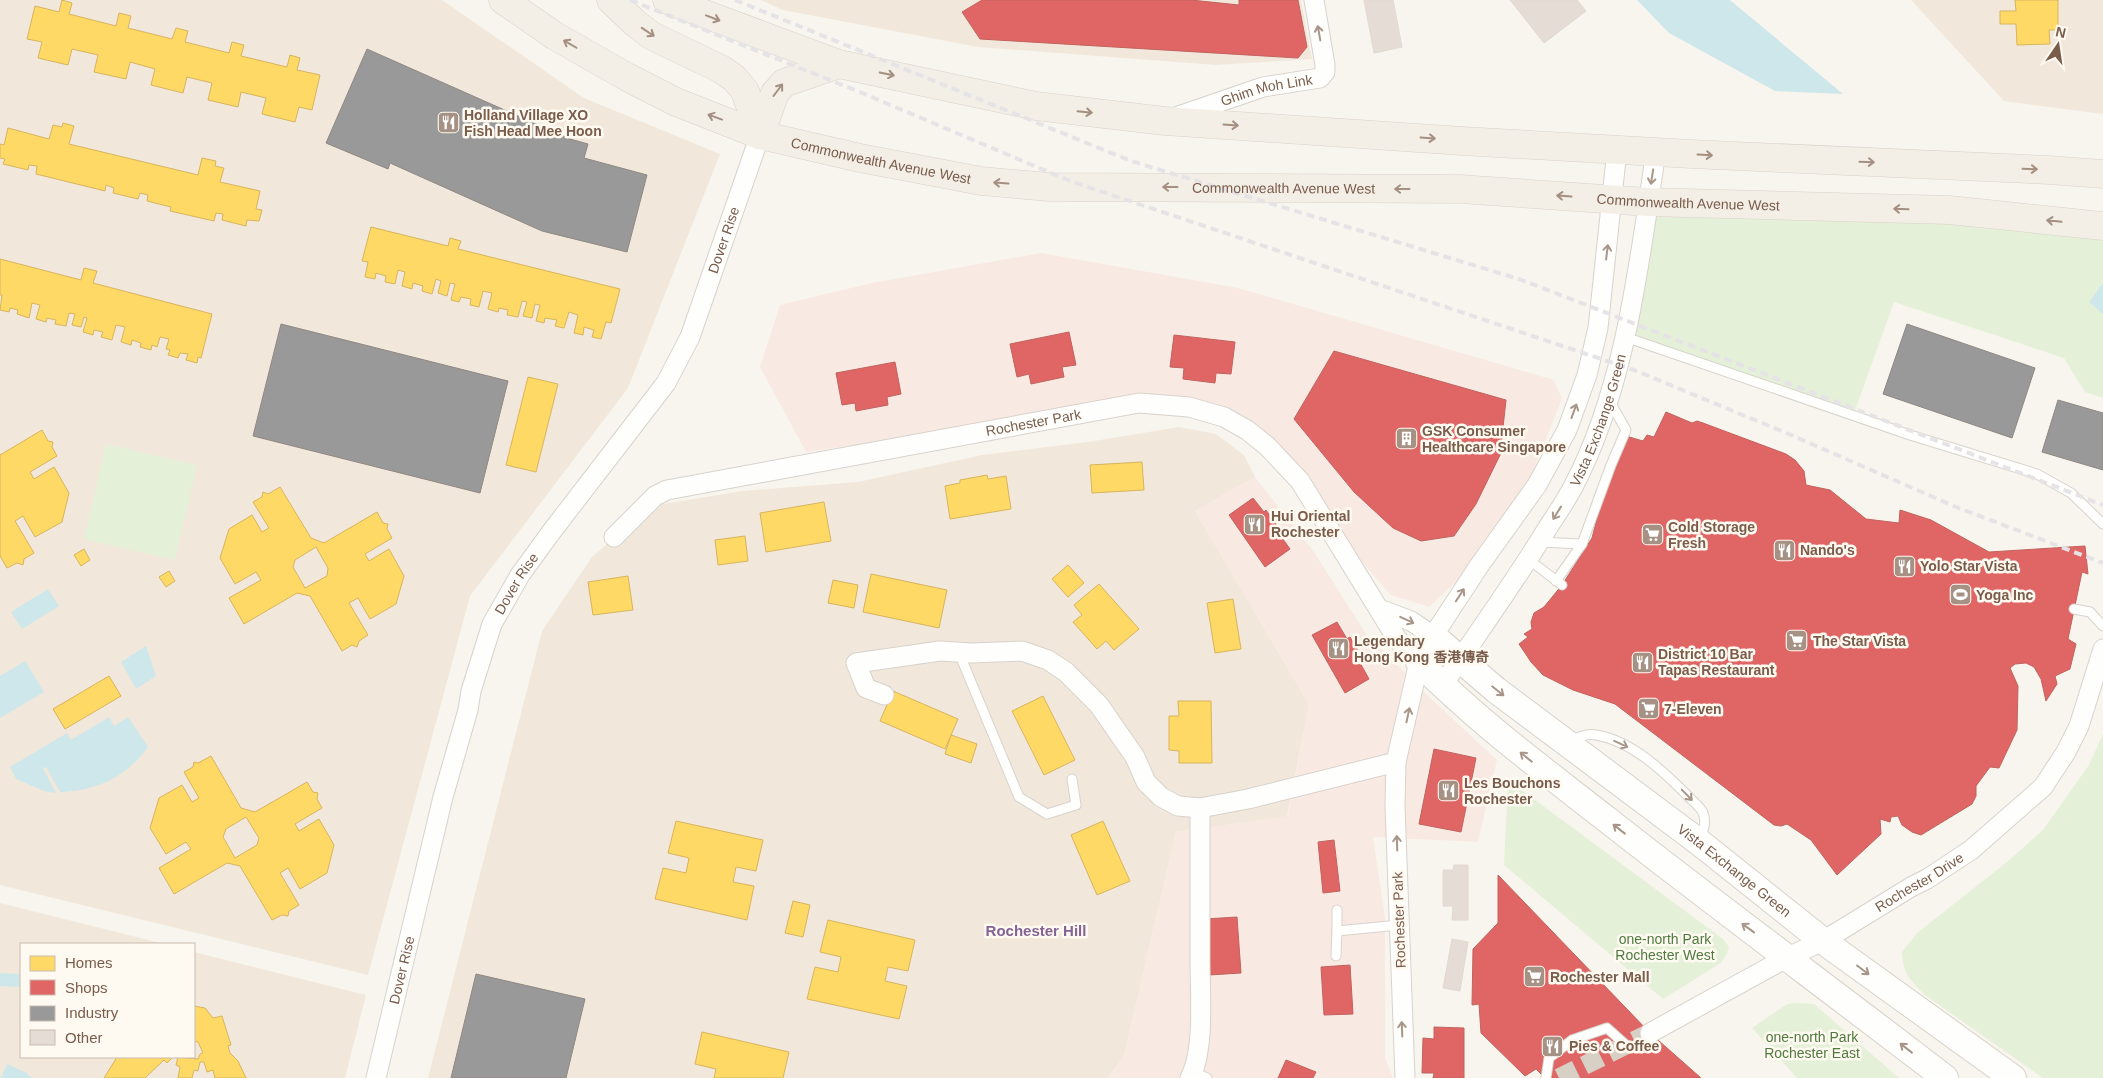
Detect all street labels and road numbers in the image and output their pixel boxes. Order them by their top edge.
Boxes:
street label: Ghim Moh Link [1218,71,1315,109]
street label: Commonwealth Avenue West [789,134,972,187]
street label: Commonwealth Avenue West [1192,180,1375,197]
street label: Commonwealth Avenue West [1596,190,1780,213]
street label: Dover Rise [705,204,743,275]
street label: Vista Exchange Green [1567,352,1629,489]
street label: Rochester Park [984,406,1083,439]
street label: Dover Rise [491,550,542,617]
street label: Vista Exchange Green [1675,821,1794,920]
street label: Rochester Drive [1872,849,1967,915]
street label: Rochester Park [1389,871,1409,968]
street label: Dover Rise [386,934,418,1006]

